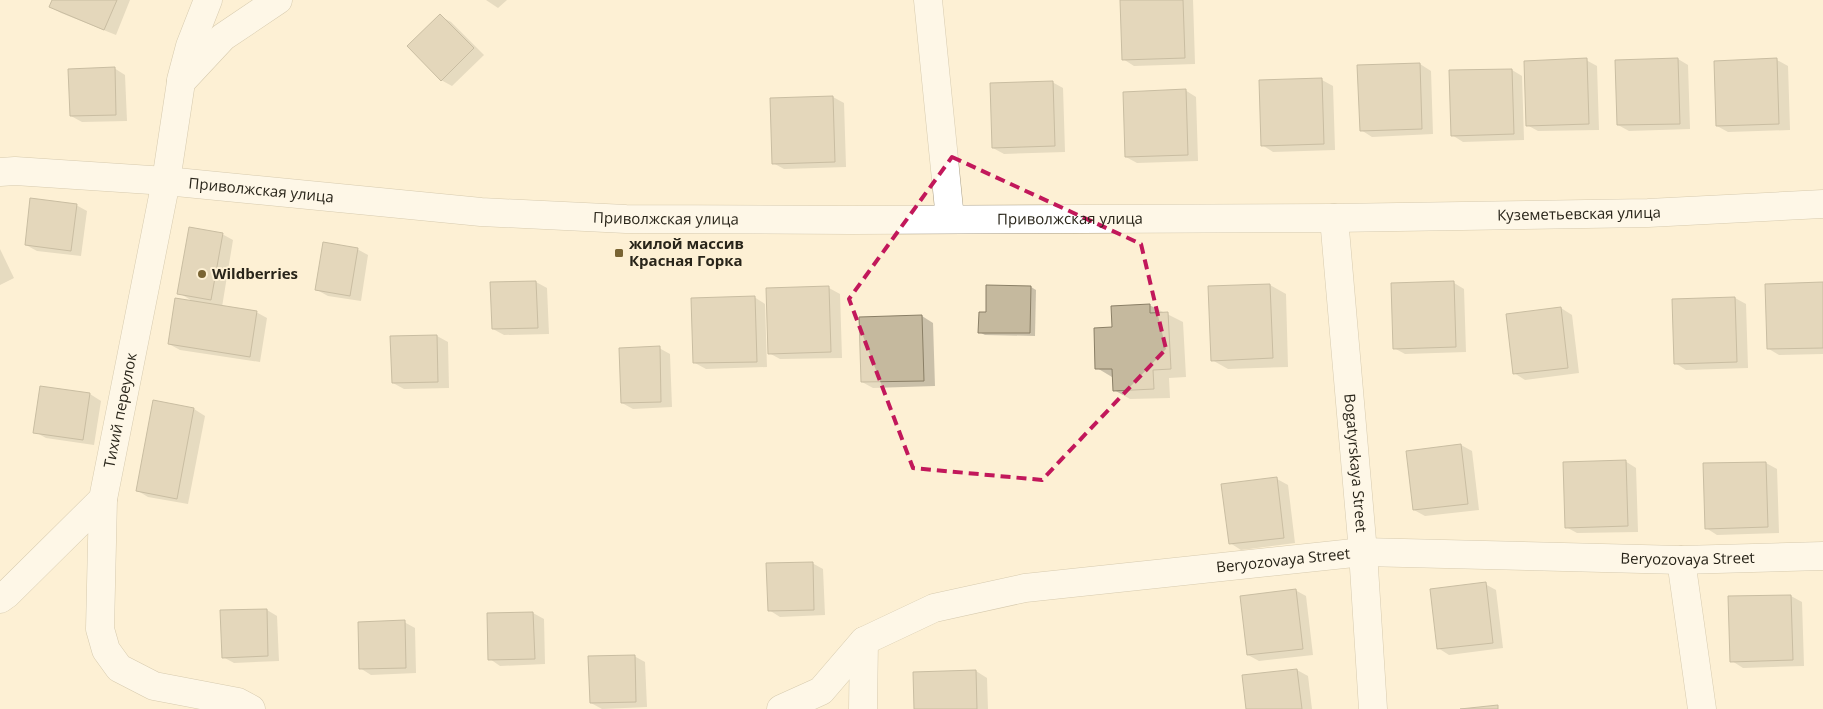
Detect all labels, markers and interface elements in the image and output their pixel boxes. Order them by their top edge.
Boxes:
street label: Приволжская улица [188,172,335,206]
street label: Куземетьевская улица [1497,201,1661,224]
street label: Приволжская улица [593,206,739,228]
street label: Приволжская улица [997,208,1143,228]
place label: жилой массив Красная Горка [629,233,744,270]
marker: жилой массив Красная Горка [613,247,625,259]
place label: Wildberries [212,263,298,283]
marker: Wildberries [196,268,208,280]
street label: Тихий переулок [98,351,141,469]
street label: Bogatyrskaya Street [1340,393,1372,533]
street label: Beryozovaya Street [1215,542,1351,577]
street label: Beryozovaya Street [1620,547,1755,569]

